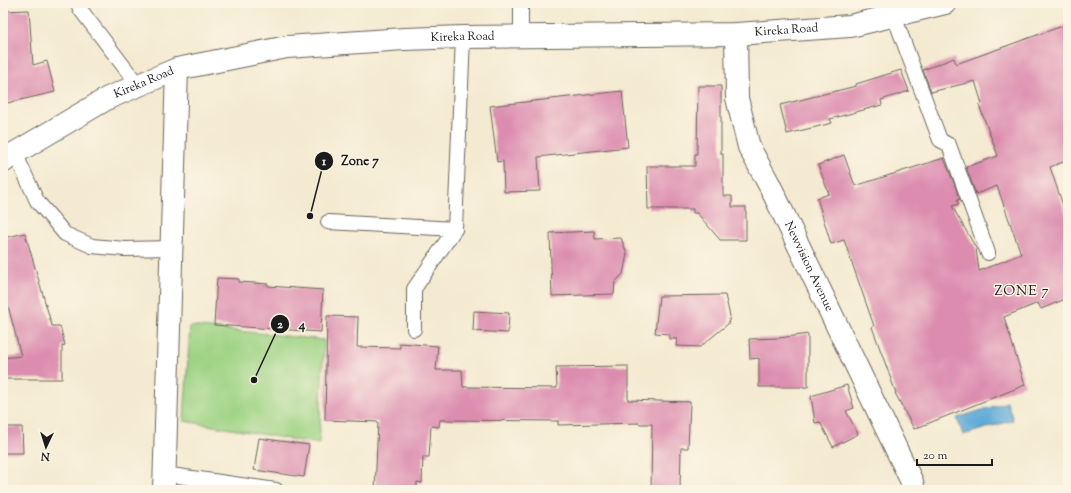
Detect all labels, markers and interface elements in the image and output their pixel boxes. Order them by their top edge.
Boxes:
street label: Kireka Road [754,19,819,42]
street label: Kireka Road [430,28,495,47]
street label: Kireka Road [111,62,177,104]
callout: Zone 7 [314,148,387,173]
text: 1 [321,153,327,171]
text: Zone 7 [341,153,379,171]
street label: Newvision Avenue [779,218,838,315]
district label: ZONE 7 [994,282,1050,302]
callout: 4 [270,312,313,337]
text: 2 [277,316,283,334]
text: 4 [298,317,306,335]
north arrow [26,427,66,467]
scale bar [917,441,992,467]
text: 20 m [923,447,948,465]
text: N [40,448,51,464]

